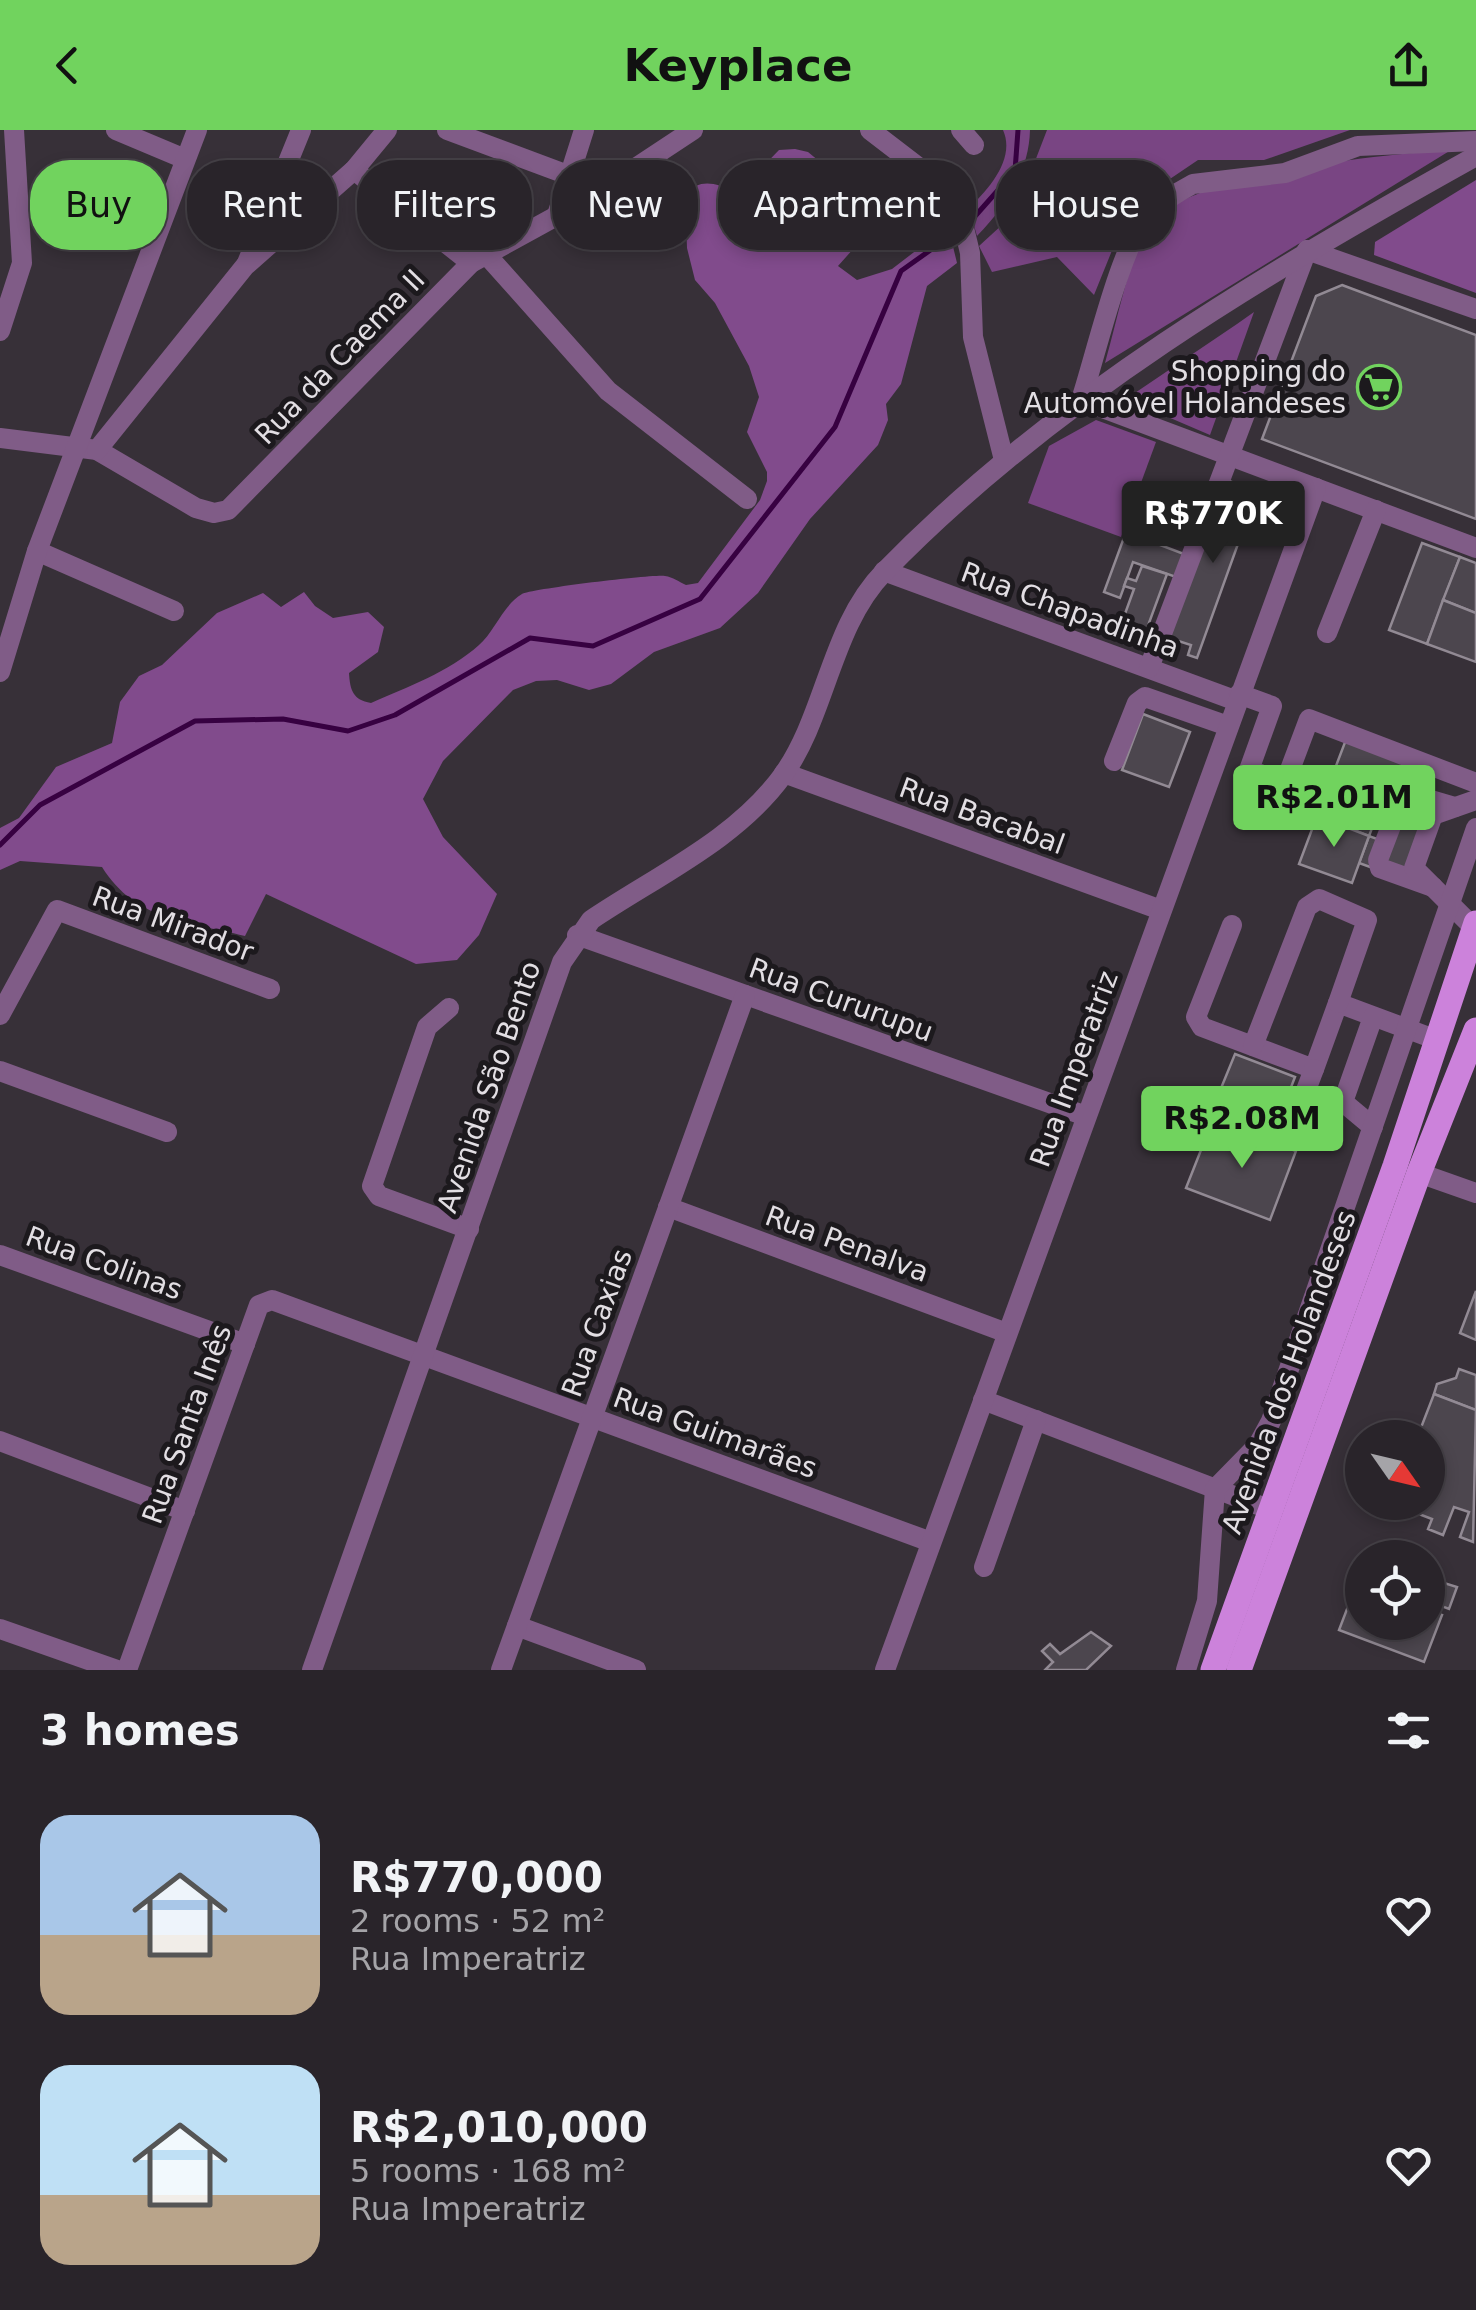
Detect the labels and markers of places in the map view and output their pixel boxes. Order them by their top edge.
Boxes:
place label: Shopping do Automóvel Holandeses [1024,355,1346,420]
supermarket icon: Shopping do Automóvel Holandeses [1356,364,1402,410]
pin: R$770K [1132,481,1294,566]
pin: R$2.01M [1242,765,1426,850]
pin: R$2.08M [1150,1086,1334,1171]

